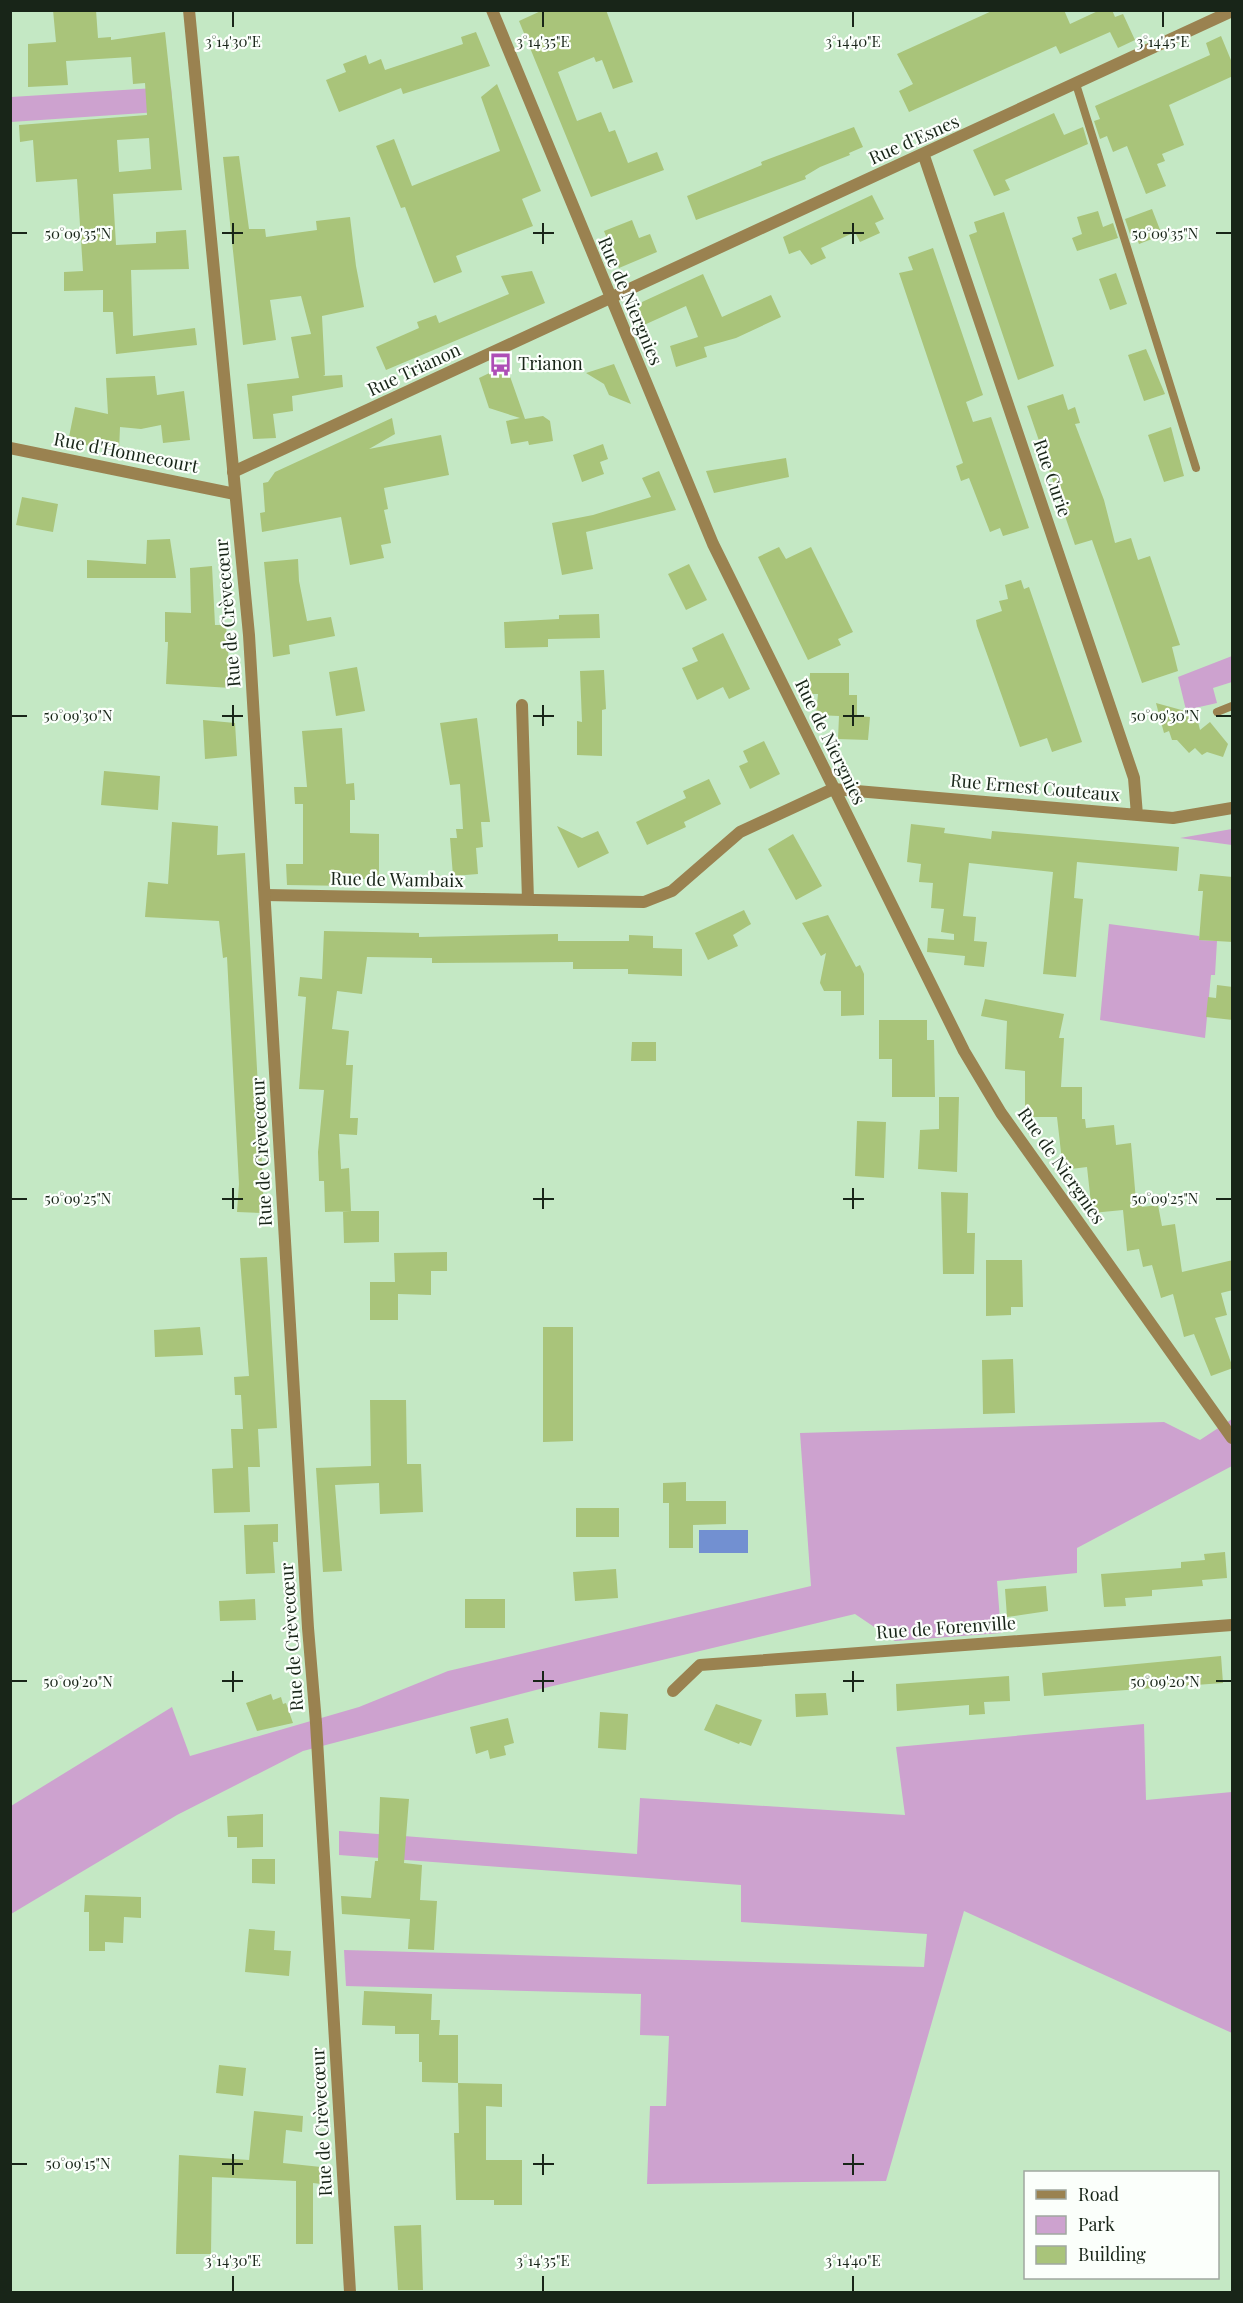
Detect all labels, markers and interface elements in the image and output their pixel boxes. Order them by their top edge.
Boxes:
text: 3°14'30"E [205,31,261,51]
text: 3°14'35"E [516,31,570,51]
text: 3°14'40"E [825,31,881,51]
text: 3°14'45"E [1137,31,1189,51]
street label: Rue d'Esnes [865,109,963,170]
text: 50°09'35"N [45,223,112,243]
text: 50°09'35"N [1132,223,1199,243]
street label: Rue de Niergnies [593,233,669,368]
street label: Rue Trianon [363,337,464,401]
bus stop icon: Trianon [487,351,513,377]
place label: Trianon [518,351,583,375]
street label: Rue d'Honnecourt [52,426,201,478]
street label: Rue Curie [1028,435,1077,520]
street label: Rue de Crèvecœur [209,538,245,688]
street label: Rue de Niergnies [790,675,872,809]
text: 50°09'30"N [43,705,113,725]
text: 50°09'30"N [1130,705,1200,725]
street label: Rue Ernest Couteaux [949,768,1121,806]
street label: Rue de Wambaix [330,866,464,892]
street label: Rue de Crèvecœur [245,1077,277,1227]
street label: Rue de Niergnies [1013,1102,1111,1229]
text: 50°09'25"N [45,1188,112,1208]
text: 50°09'25"N [1132,1188,1199,1208]
street label: Rue de Crèvecœur [274,1562,308,1712]
street label: Rue de Forenville [875,1610,1017,1644]
text: 50°09'20"N [43,1671,113,1691]
text: 50°09'20"N [1130,1671,1200,1691]
street label: Rue de Crèvecœur [305,2047,337,2197]
text: 50°09'15"N [45,2153,111,2173]
legend [1024,2171,1219,2279]
text: Road [1078,2182,1119,2206]
text: Park [1078,2212,1115,2236]
text: Building [1078,2242,1146,2266]
text: 3°14'30"E [205,2250,261,2270]
text: 3°14'35"E [516,2250,570,2270]
text: 3°14'40"E [825,2250,881,2270]

